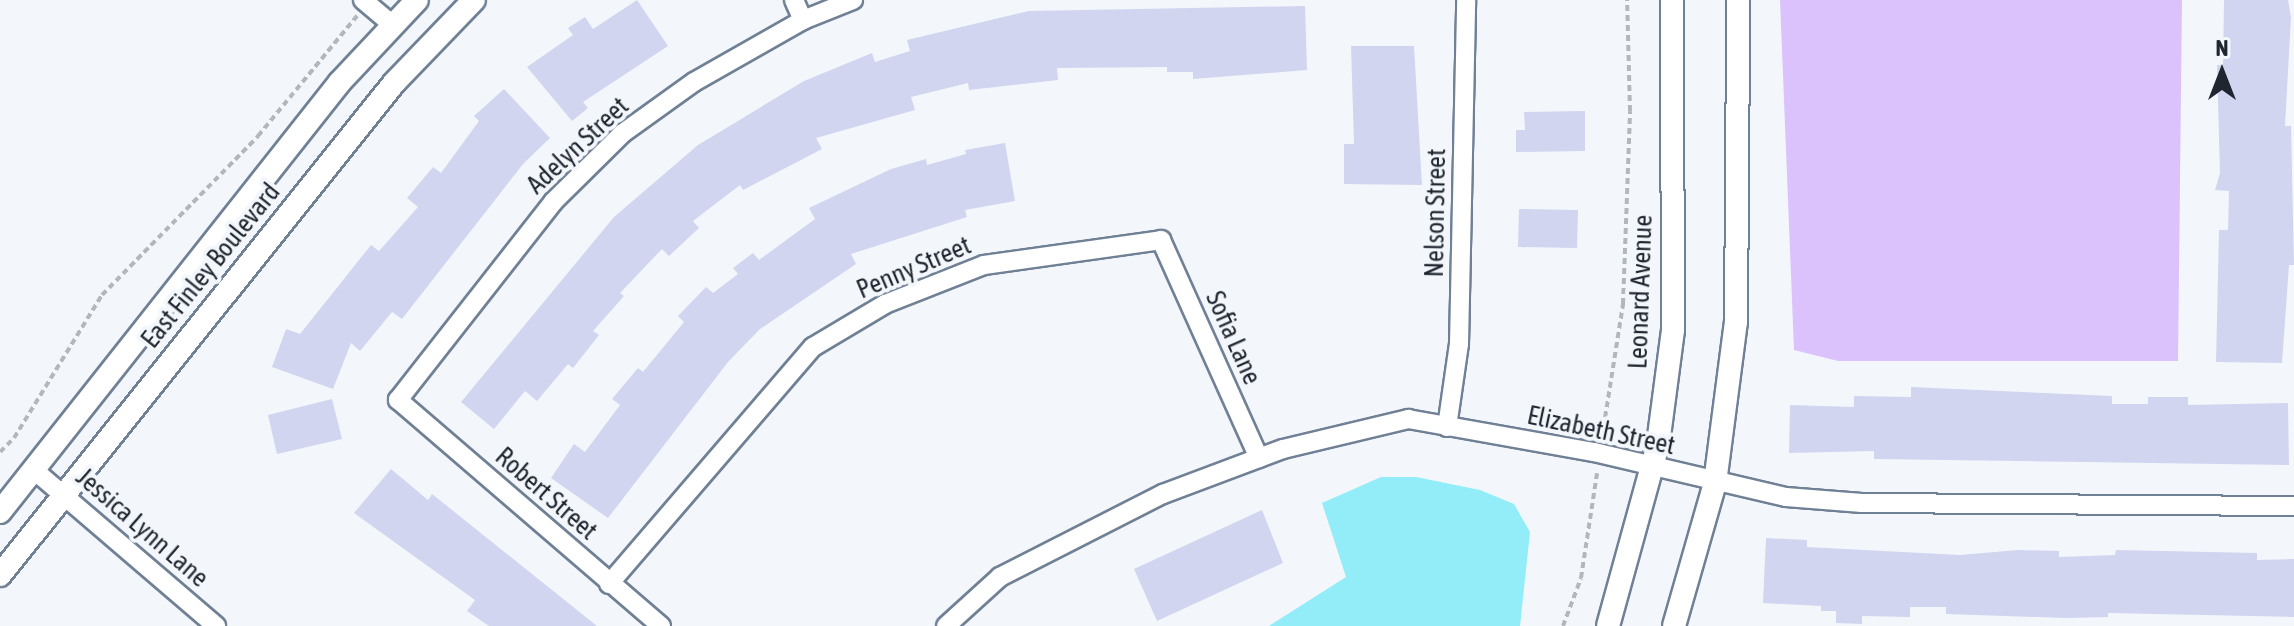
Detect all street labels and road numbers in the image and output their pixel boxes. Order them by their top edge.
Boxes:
street label: Adelyn Street [521,91,635,201]
street label: Nelson Street [1419,148,1453,278]
street label: East Finley Boulevard [135,177,287,355]
street label: Leonard Avenue [1623,214,1659,370]
street label: Penny Street [852,230,976,306]
street label: Sofia Lane [1199,287,1267,389]
street label: Elizabeth Street [1524,400,1678,462]
street label: Robert Street [489,441,603,547]
street label: Jessica Lynn Lane [69,462,215,594]

